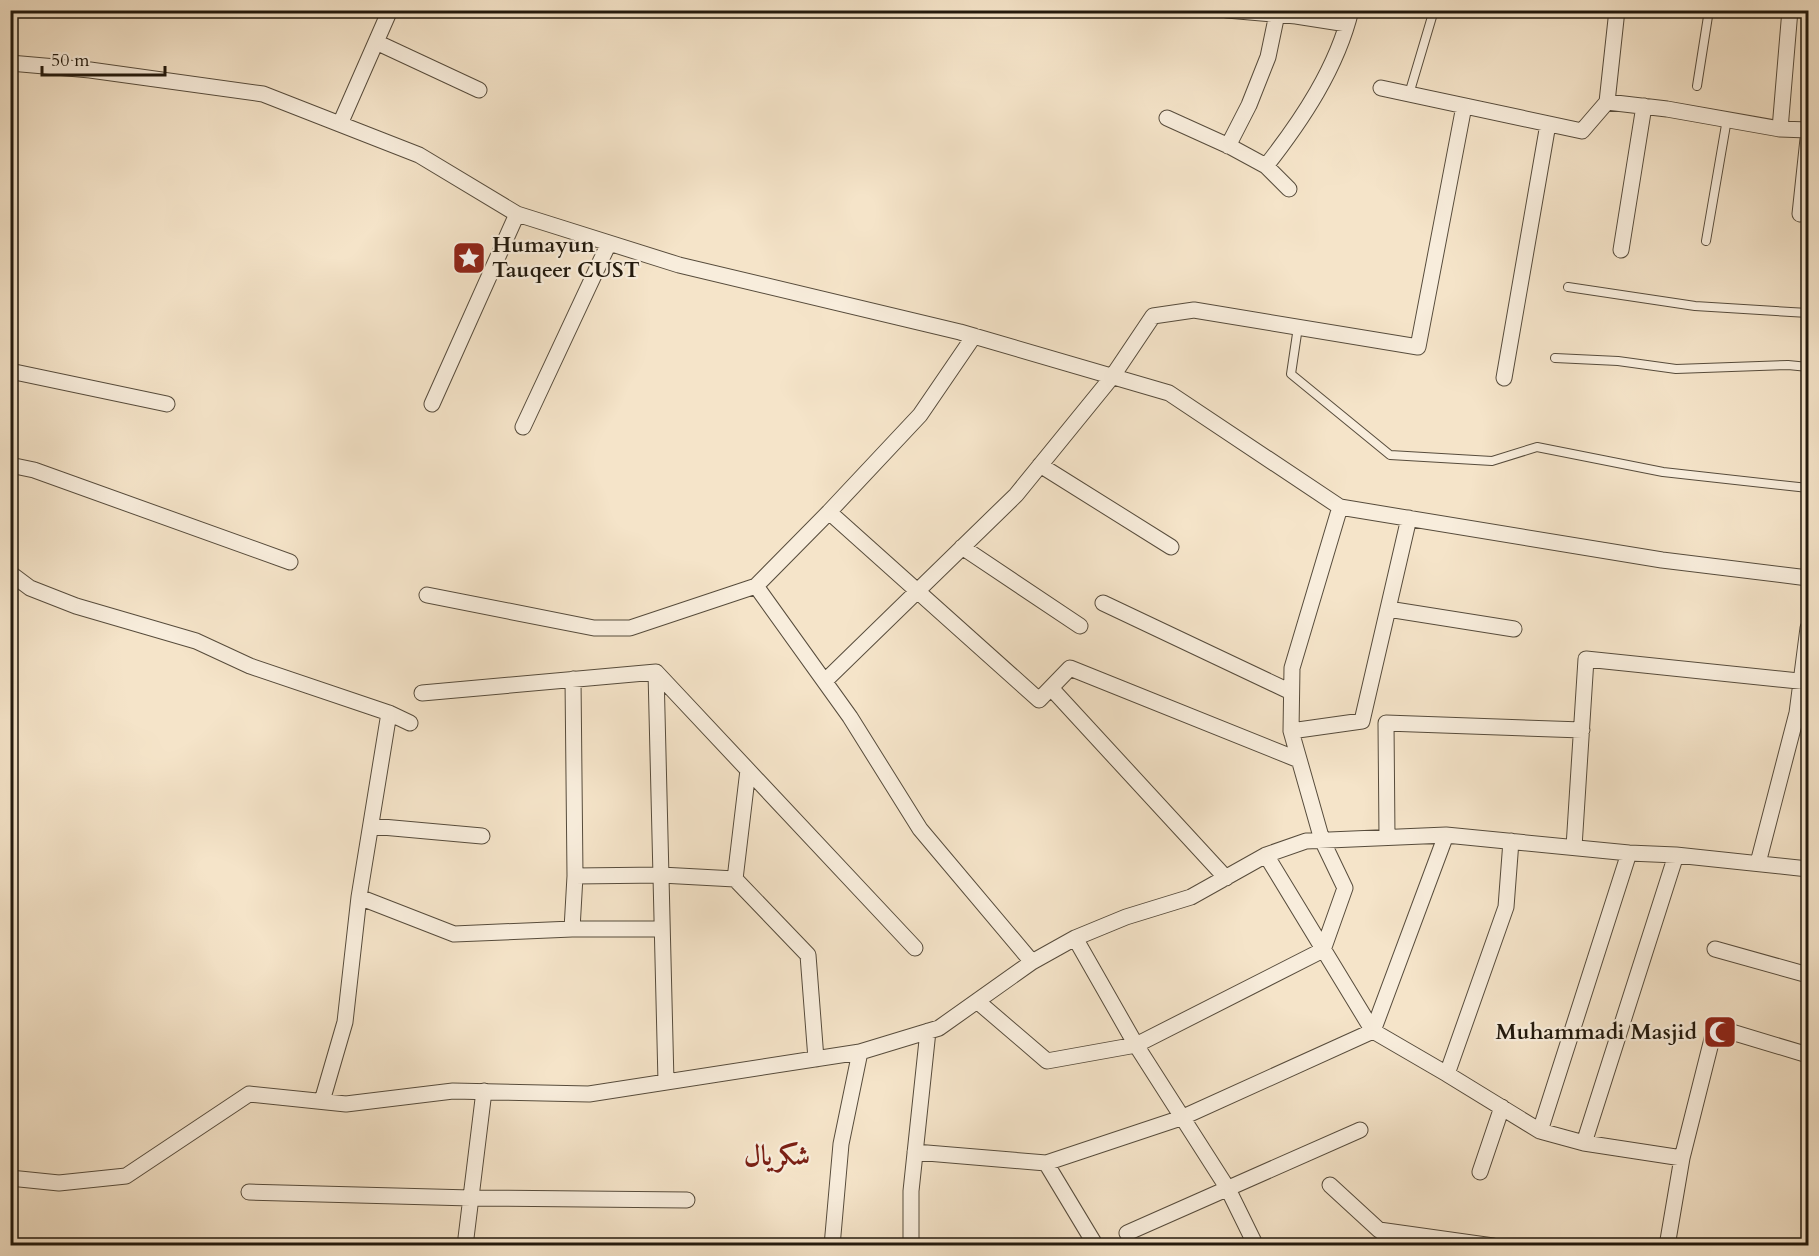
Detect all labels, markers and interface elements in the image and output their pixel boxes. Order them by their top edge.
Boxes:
scale bar [42,39,165,77]
text: 50 m [51,48,90,73]
place label: Humayun Tauqeer CUST [492,230,640,285]
place icon: Humayun Tauqeer CUST [451,240,487,276]
mosque icon: Muhammadi Masjid [1702,1014,1738,1050]
place label: Muhammadi Masjid [1495,1017,1697,1047]
district label: شکریال [744,1137,810,1175]

